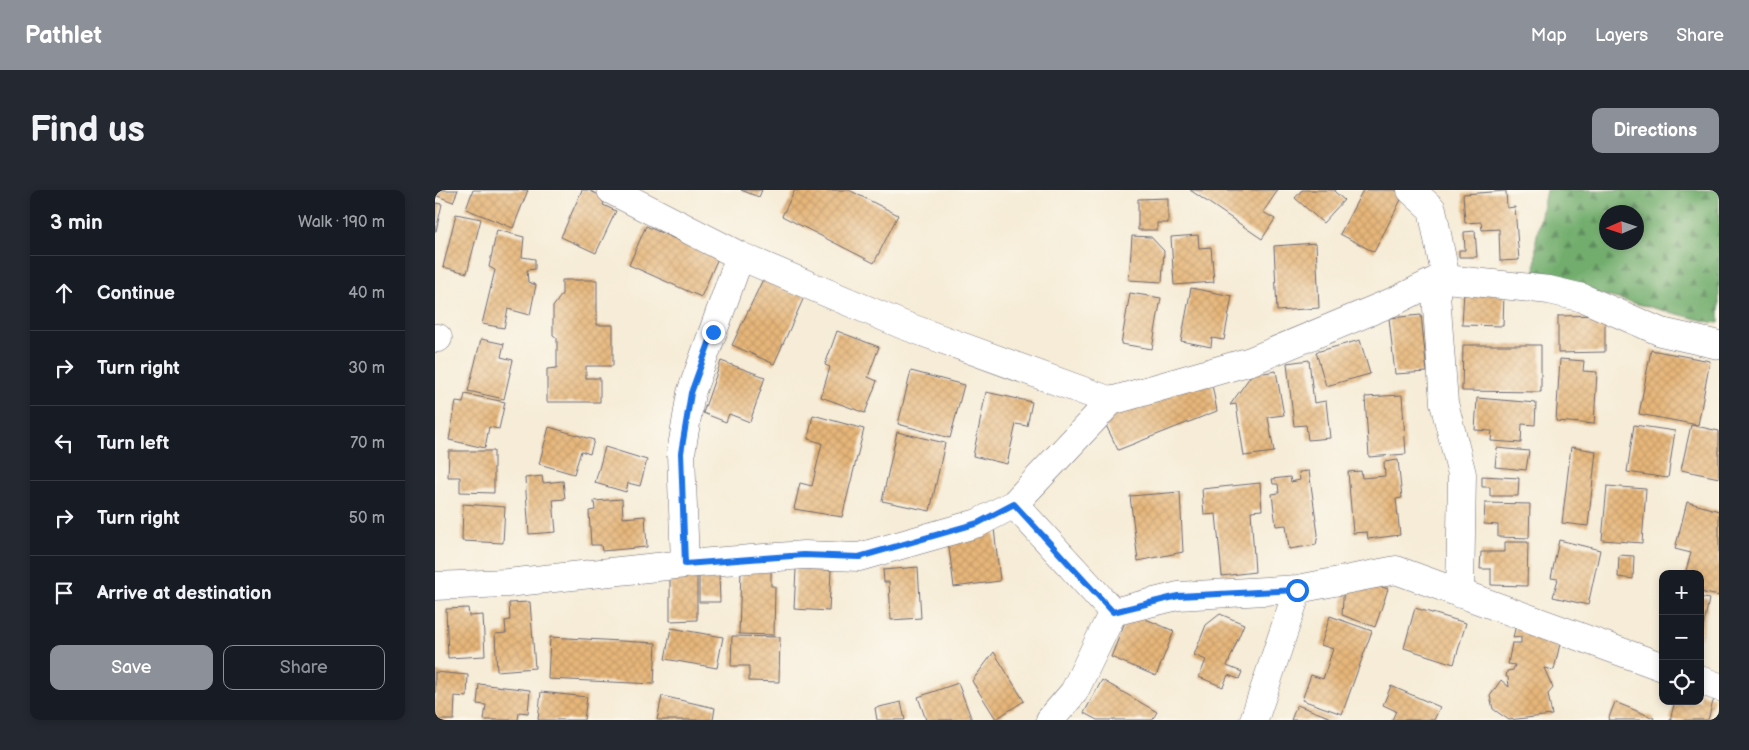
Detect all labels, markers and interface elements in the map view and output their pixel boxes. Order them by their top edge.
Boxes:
text: Pathlet [25,21,102,50]
text: Map [1531,25,1567,46]
text: Layers [1595,25,1648,46]
text: Share [1676,25,1724,46]
button: Directions [1592,108,1719,153]
text: Find us [30,109,145,152]
north arrow [1599,205,1644,250]
text: 3 min [50,210,103,235]
text: Walk · 190 m [298,213,385,232]
icon: ahead [50,279,78,307]
text: Continue [97,282,175,305]
text: 40 m [348,284,385,303]
route end [702,321,725,344]
icon: right [50,354,78,382]
text: Turn right [97,357,180,380]
text: 30 m [348,359,385,378]
icon: left [50,429,78,457]
text: Turn left [97,432,169,455]
text: 70 m [350,434,385,453]
icon: right [50,504,78,532]
text: Turn right [97,507,180,530]
text: 50 m [349,509,385,528]
map controls [1659,570,1704,705]
button: + [1659,570,1704,615]
icon: arrive [50,579,78,607]
route start [1286,579,1309,602]
text: Arrive at destination [97,582,272,605]
button: − [1659,615,1704,660]
button: Save [50,645,213,690]
button: Share [223,645,385,690]
button: locate [1659,660,1704,705]

